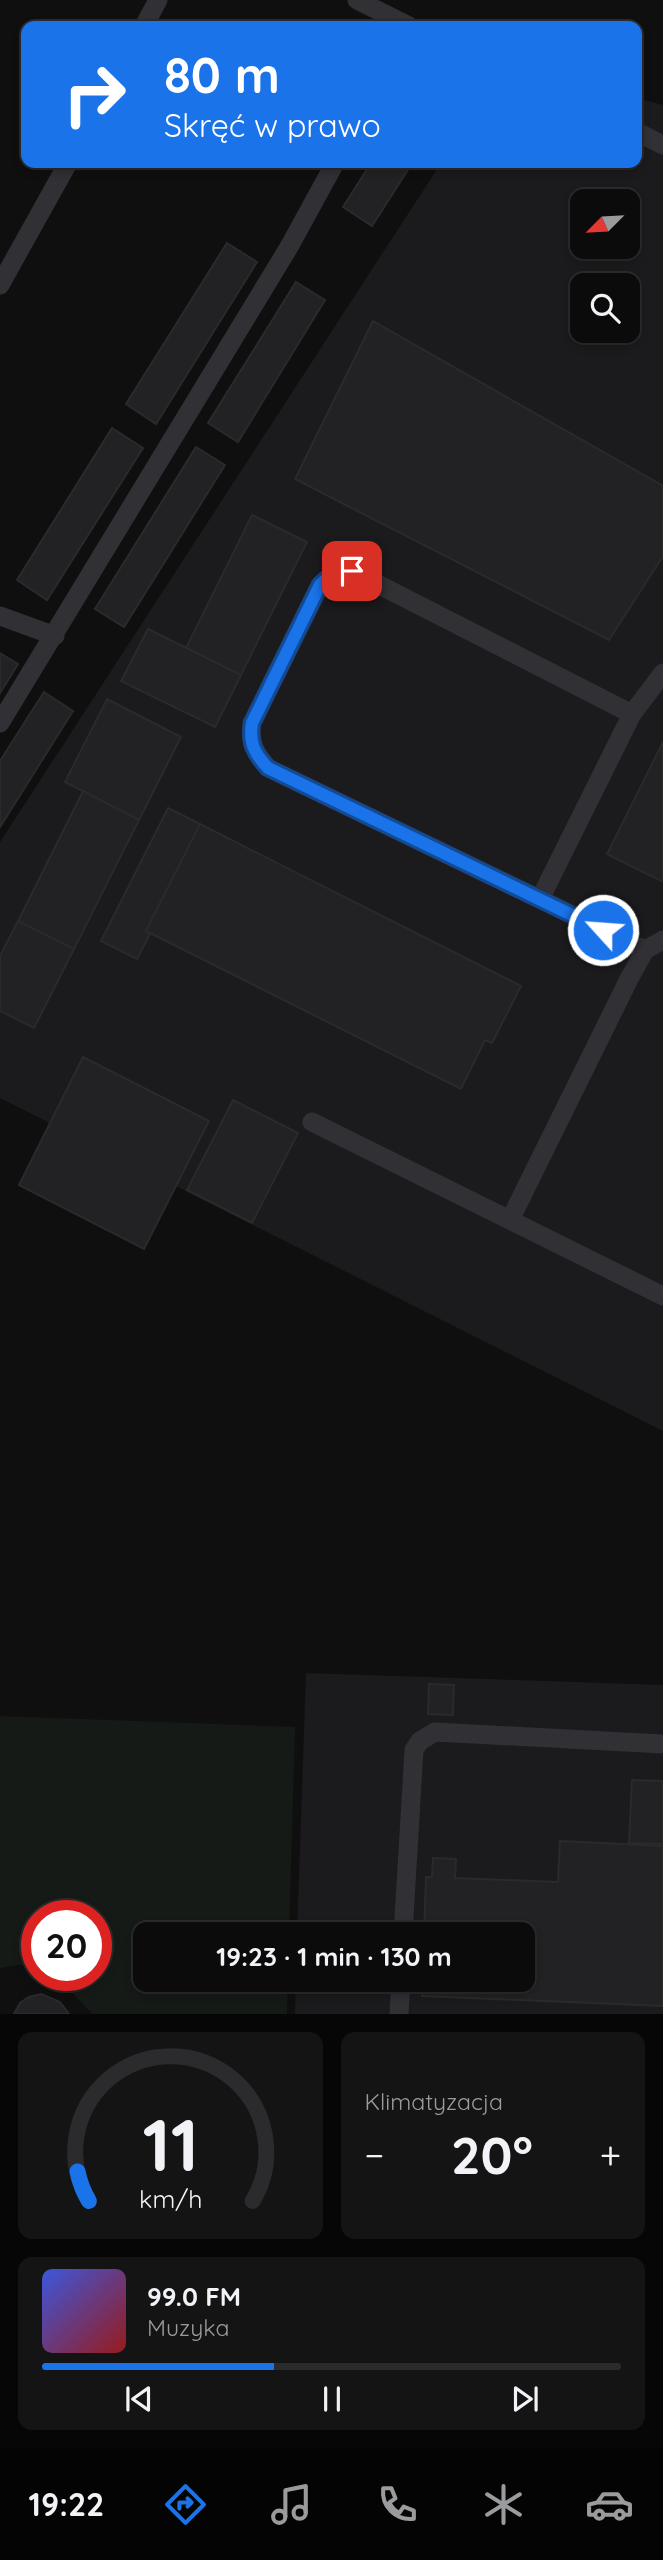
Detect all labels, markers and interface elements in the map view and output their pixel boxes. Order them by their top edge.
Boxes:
text: 80 m [164,44,280,105]
icon: right [49,49,140,140]
text: Skręć w prawo [164,105,381,145]
north arrow [570,189,640,259]
map controls [570,189,640,343]
button: search [570,273,640,343]
pin [322,541,382,601]
icon: arrive [333,552,371,590]
position arrow [566,893,640,967]
speed limit sign: 20 [21,1900,112,1991]
text: 19:23 · 1 min · 130 m [216,1940,452,1973]
text: Klimatyzacja [365,2087,503,2116]
text: 11 [142,2099,199,2190]
text: 20° [451,2122,533,2187]
text: − [365,2131,384,2179]
text: + [600,2131,621,2179]
text: km/h [139,2183,202,2214]
text: 99.0 FM [147,2280,241,2313]
text: Muzyka [147,2313,229,2342]
icon: previous [120,2380,158,2418]
icon: pause [313,2380,351,2418]
icon: next [506,2380,544,2418]
icon: directions [161,2480,210,2529]
icon: music [267,2480,316,2529]
icon: phone [373,2480,422,2529]
icon: climate [479,2480,528,2529]
icon: car [585,2480,634,2529]
text: 19:22 [29,2484,104,2524]

